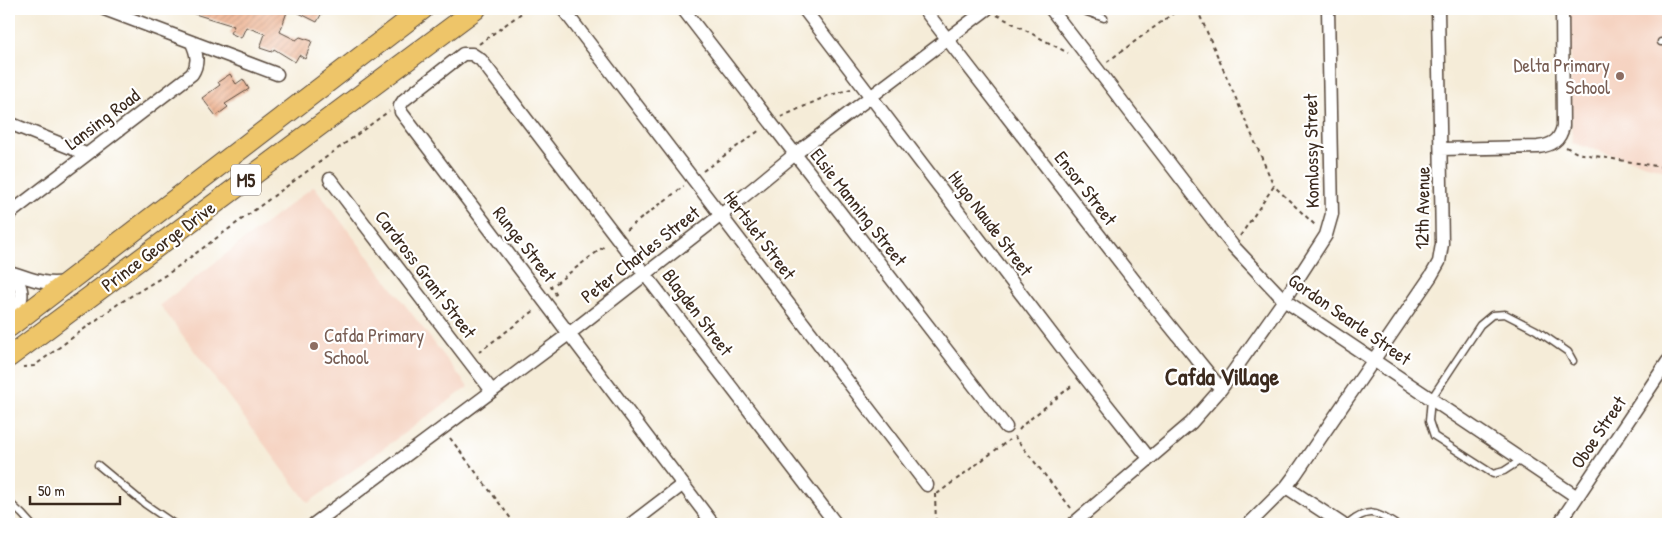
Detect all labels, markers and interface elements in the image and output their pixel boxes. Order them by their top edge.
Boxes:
place label: Delta Primary School [1514,52,1611,100]
marker: Delta Primary School [1614,70,1626,82]
street label: Lansing Road [59,82,145,156]
street label: Komlossy Street [1297,93,1325,208]
street label: Elsie Manning Street [805,143,913,272]
street label: Ensor Street [1049,145,1124,231]
road number: M5 [231,164,261,196]
street label: Hugo Naude Street [943,165,1039,281]
street label: 12th Avenue [1408,166,1436,250]
street label: Hertslet Street [718,185,802,285]
street label: Prince George Drive [96,194,221,297]
street label: Peter Charles Street [575,199,705,309]
street label: Runge Street [487,201,563,288]
street label: Cardross Grant Street [369,205,483,344]
street label: Blagden Street [657,263,740,361]
street label: Gordon Searle Street [1283,267,1417,371]
place label: Cafda Primary School [324,322,424,370]
marker: Cafda Primary School [308,340,320,352]
district label: Cafda Village [1165,360,1280,393]
street label: Oboe Street [1564,390,1632,473]
scale bar [30,473,120,505]
text: 50 m [38,480,65,501]

